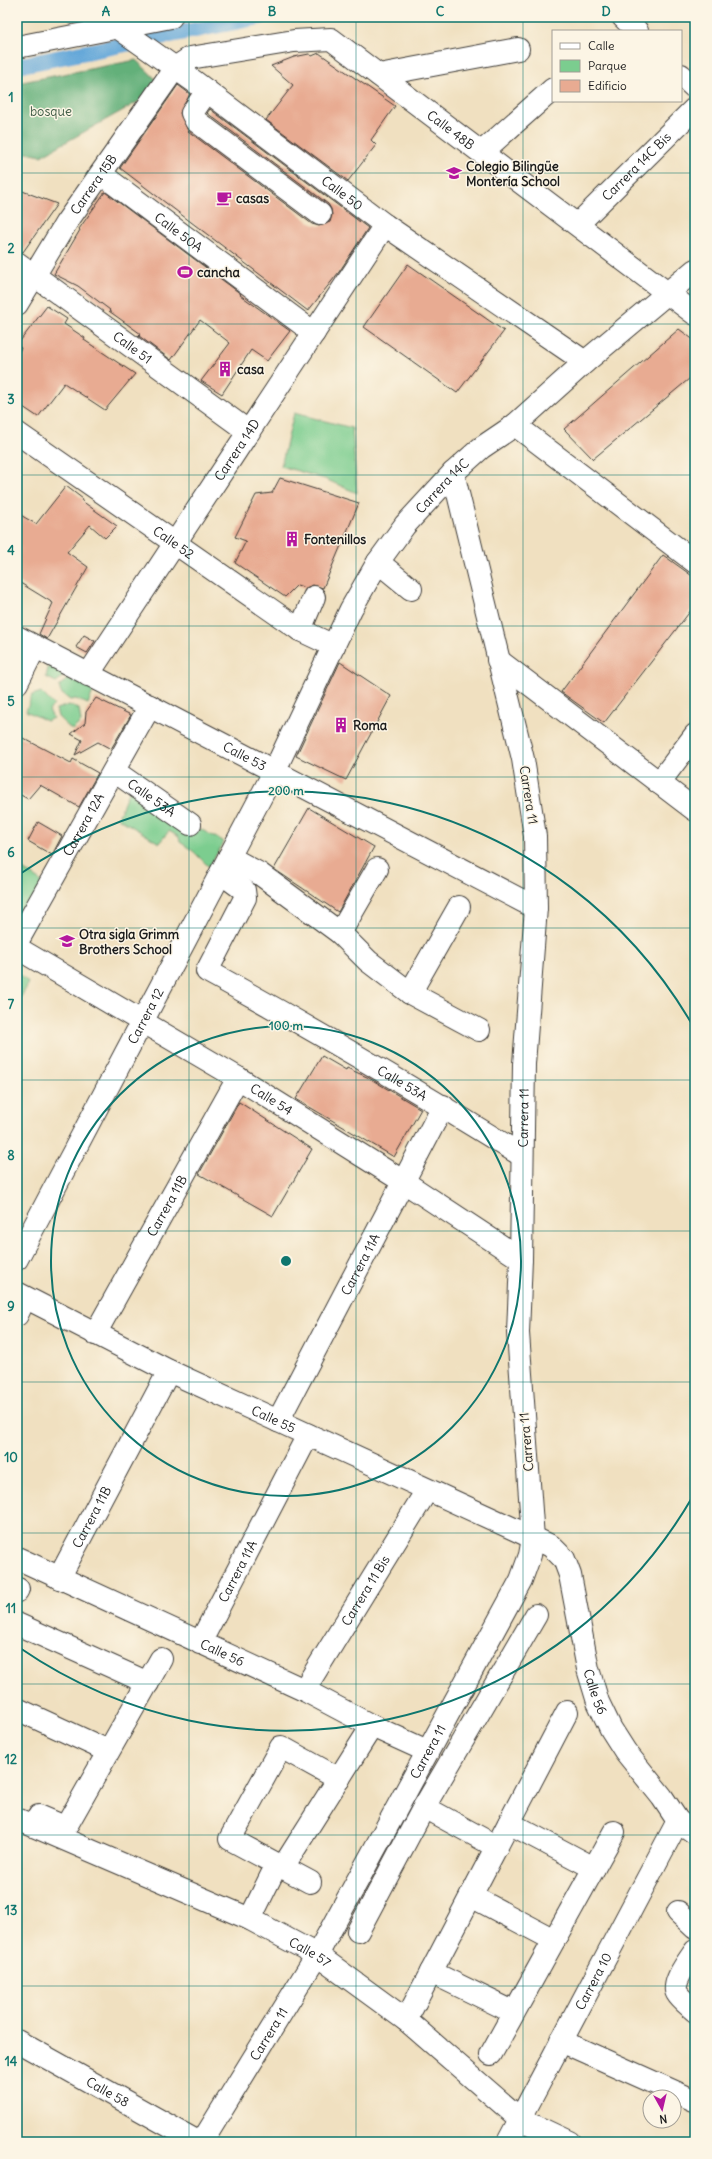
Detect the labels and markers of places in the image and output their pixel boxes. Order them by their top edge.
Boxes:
place label: Colegio Bilingüe Montería School [466,158,560,190]
school or university icon: Colegio Bilingüe Montería School [445,164,463,182]
cafe icon: casas [215,189,233,207]
place label: casas [236,190,269,207]
sports icon: cancha [176,263,194,281]
place label: cancha [197,264,241,281]
building icon: casa [216,360,234,378]
place label: casa [237,361,265,378]
building icon: Fontenillos [283,530,301,548]
place label: Fontenillos [304,531,366,548]
building icon: Roma [332,716,350,734]
place label: Roma [353,717,388,734]
place label: Otra sigla Grimm Brothers School [79,926,180,958]
school or university icon: Otra sigla Grimm Brothers School [58,932,76,950]
centre of rings [279,1254,293,1268]

